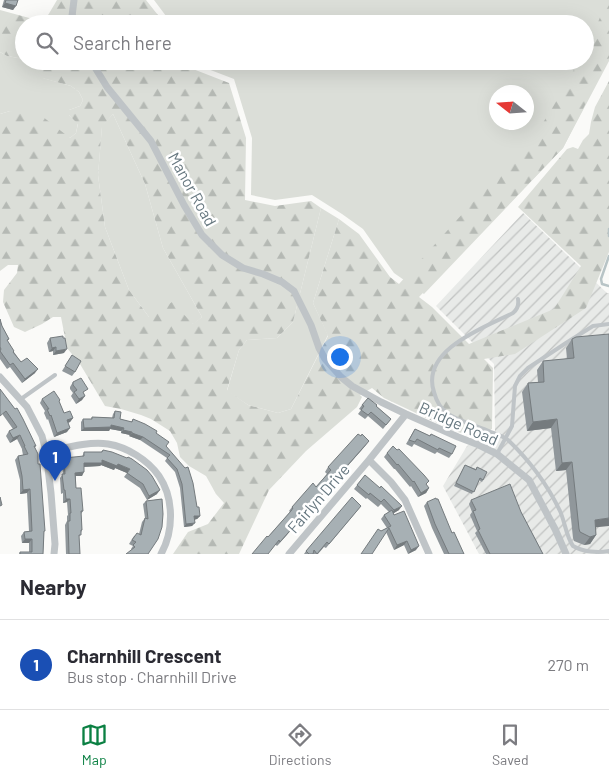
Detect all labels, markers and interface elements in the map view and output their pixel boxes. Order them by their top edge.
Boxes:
search box [15,15,594,70]
icon: search [33,29,61,57]
text: Search here [73,31,172,54]
north arrow [489,85,534,130]
street label: Manor Road [165,149,221,229]
your location [327,344,353,370]
street label: Bridge Road [417,397,501,449]
pin: 1 [39,440,71,481]
street label: Fairlyn Drive [283,460,353,536]
text: Nearby [20,574,86,599]
text: Charnhill Crescent [67,644,221,667]
text: 1 [33,655,39,674]
text: 270 m [547,655,589,674]
text: Bus stop · Charnhill Drive [67,667,237,686]
tab: Map [80,721,108,768]
tab: Directions [269,721,331,768]
tab: Saved [492,721,529,768]

